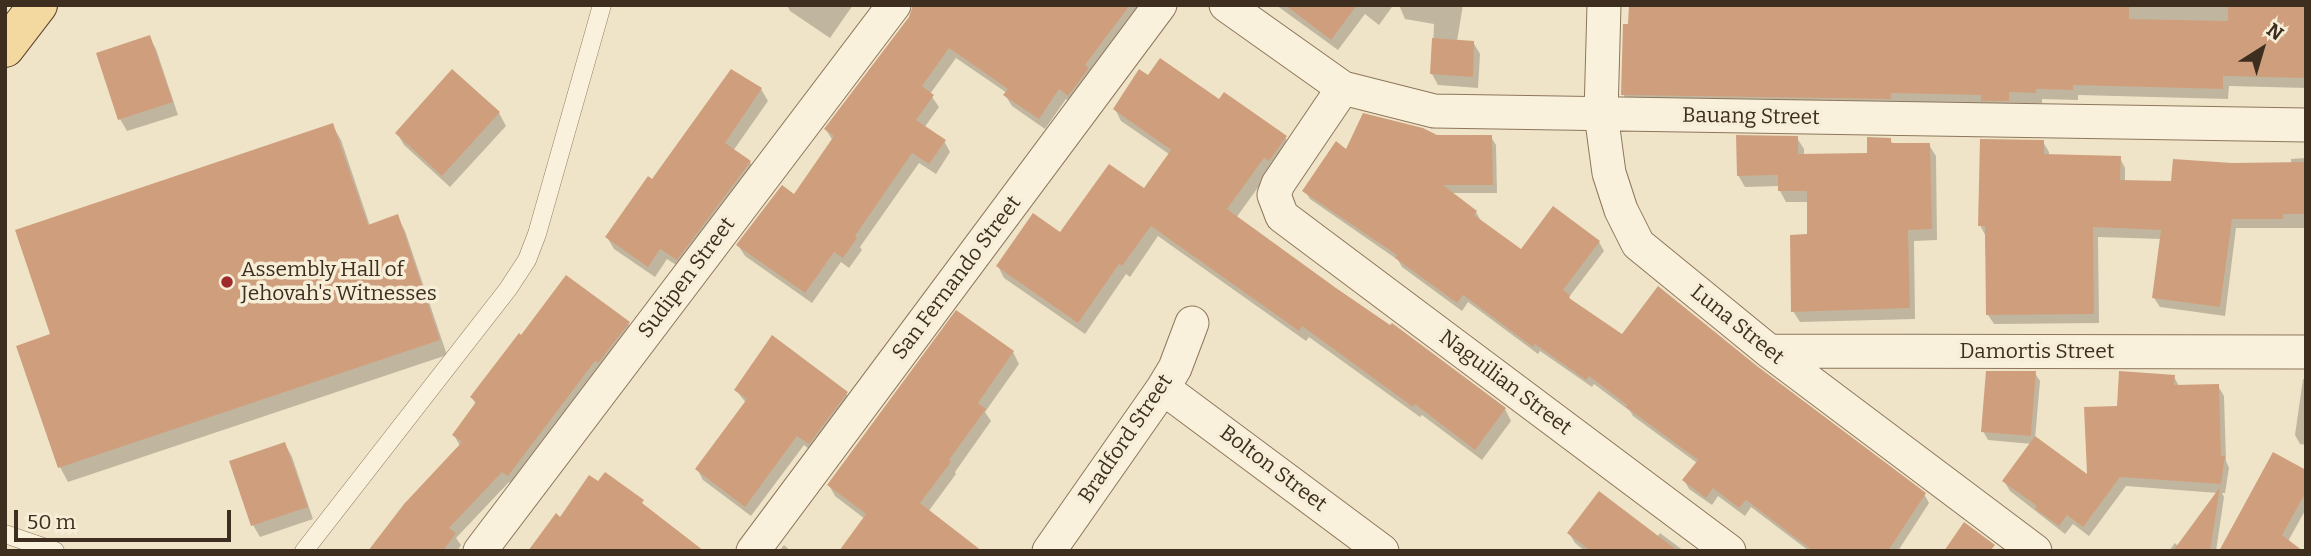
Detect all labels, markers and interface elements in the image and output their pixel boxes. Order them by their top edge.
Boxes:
north arrow [2227,14,2297,84]
text: N [2262,18,2288,45]
street label: Bauang Street [1682,103,1820,131]
street label: San Fernando Street [887,191,1027,365]
street label: Sudipen Street [633,213,741,343]
place label: Assembly Hall of Jehovah's Witnesses [241,257,437,307]
marker: Assembly Hall of Jehovah's Witnesses [219,274,235,290]
street label: Luna Street [1685,280,1789,370]
street label: Naguilian Street [1434,325,1576,441]
street label: Damortis Street [1960,339,2114,365]
street label: Bradford Street [1074,370,1178,508]
street label: Bolton Street [1214,421,1332,517]
scale bar [18,496,234,540]
text: 50 m [27,509,76,535]

